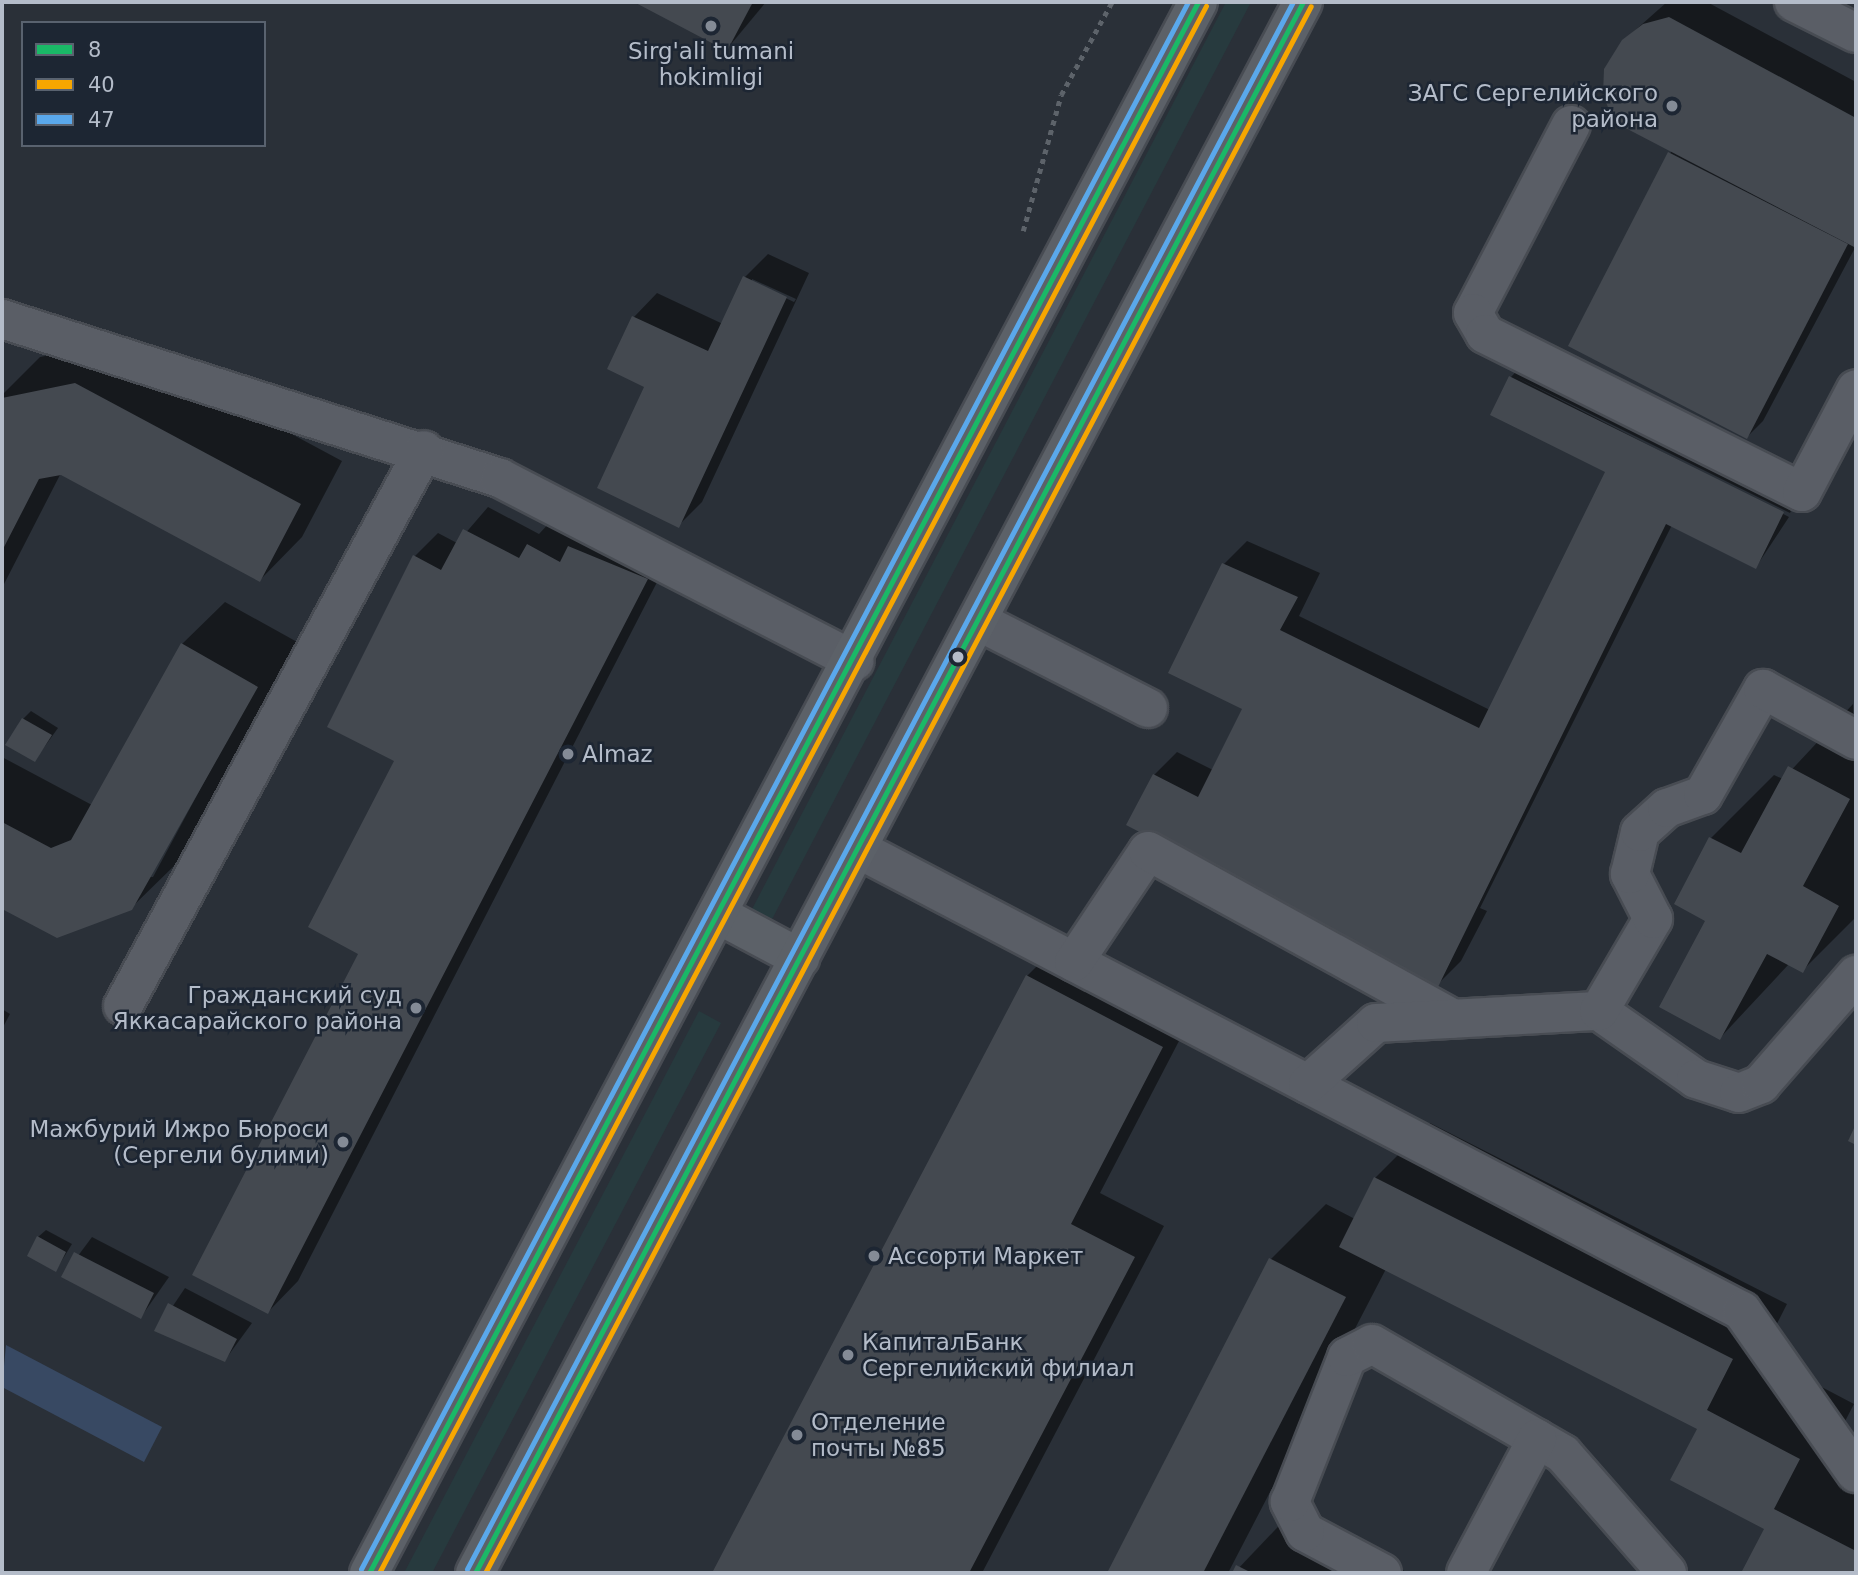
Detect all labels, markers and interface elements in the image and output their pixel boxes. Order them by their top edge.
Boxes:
marker: Sirg'ali tumani hokimligi [703,18,719,34]
legend [21,21,266,147]
place label: Sirg'ali tumani hokimligi [628,37,794,91]
text: 8 [88,38,101,62]
text: 40 [88,73,115,97]
place label: ЗАГС Сергелийского района [1408,79,1658,133]
marker: ЗАГС Сергелийского района [1664,98,1680,114]
text: 47 [88,108,115,132]
unlabelled marker [951,650,965,664]
place label: Almaz [582,740,653,768]
marker: Almaz [560,746,576,762]
place label: Гражданский суд Яккасарайского района [113,981,402,1035]
marker: Гражданский суд Яккасарайского района [408,1000,424,1016]
place label: Мажбурий Ижро Бюроси (Сергели булими) [29,1115,329,1169]
marker: Мажбурий Ижро Бюроси (Сергели булими) [335,1134,351,1150]
place label: Ассорти Маркет [888,1242,1083,1270]
marker: Ассорти Маркет [866,1248,882,1264]
place label: КапиталБанк Сергелийский филиал [862,1328,1134,1382]
marker: КапиталБанк Сергелийский филиал [840,1347,856,1363]
place label: Отделение почты №85 [811,1408,946,1462]
marker: Отделение почты №85 [789,1427,805,1443]

